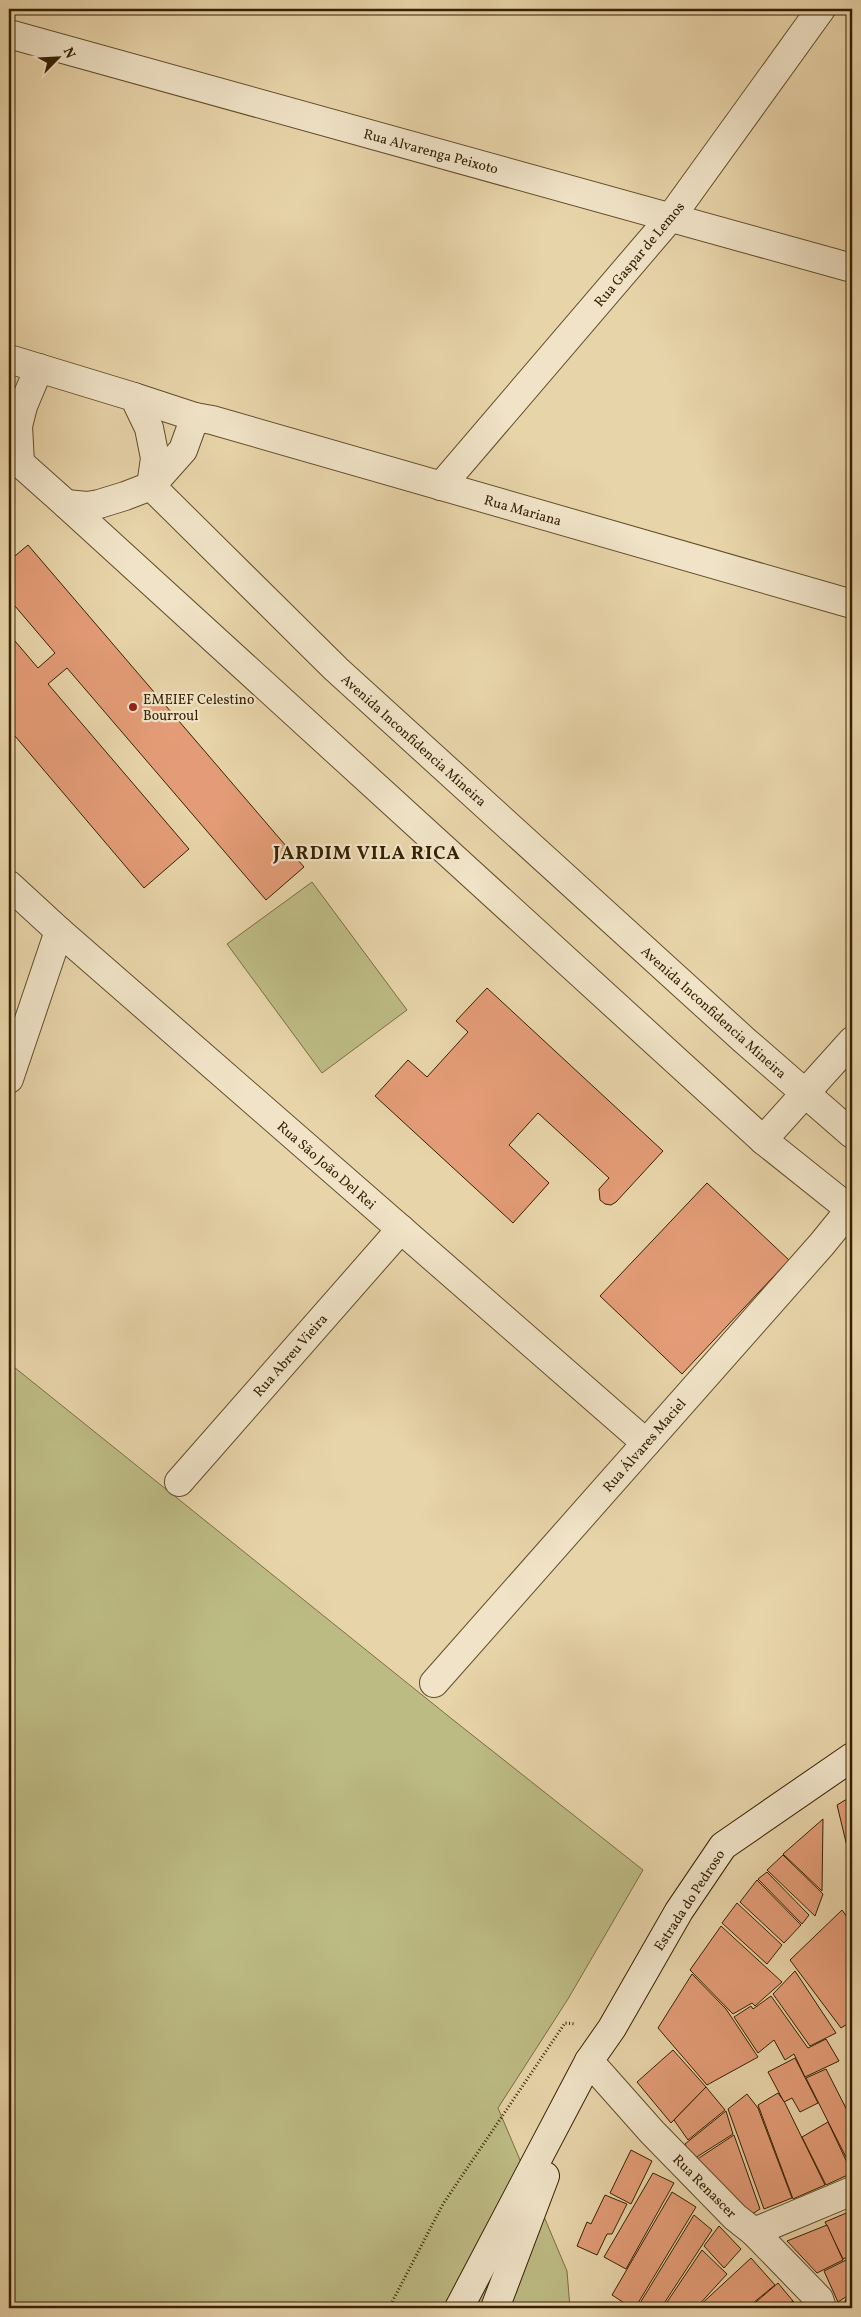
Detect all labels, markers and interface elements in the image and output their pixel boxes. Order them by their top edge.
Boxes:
north arrow [32,32,82,82]
text: N [58,45,79,62]
street label: Rua Alvarenga Peixoto [361,125,500,180]
street label: Rua Gaspar de Lemos [591,198,690,312]
street label: Rua Mariana [482,491,564,532]
street label: Avenida Inconfidencia Mineira [336,671,490,812]
place label: EMEIEF Celestino Bourroul [143,691,254,726]
marker: EMEIEF Celestino Bourroul [127,701,139,713]
district label: JARDIM VILA RICA [272,841,461,867]
street label: Avenida Inconfidencia Mineira [636,943,790,1084]
street label: Rua São João Del Rei [272,1118,380,1214]
street label: Rua Abreu Vieira [250,1310,333,1402]
street label: Rua Álvares Maciel [599,1395,691,1497]
street label: Estrada do Pedroso [650,1847,730,1955]
street label: Rua Renascer [668,2151,740,2223]

